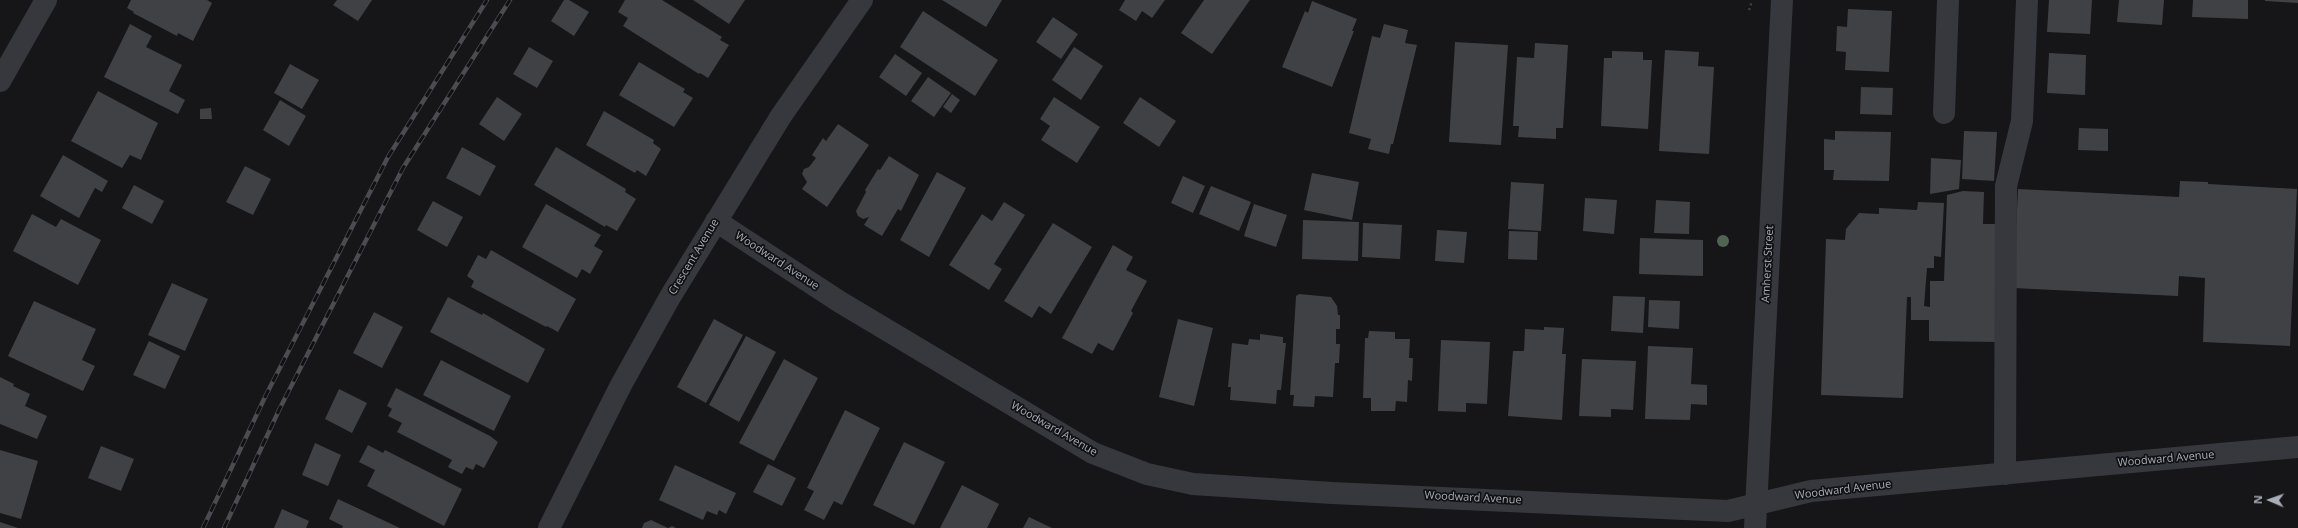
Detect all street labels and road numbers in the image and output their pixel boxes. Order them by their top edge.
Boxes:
street label: Crescent Avenue [666,217,722,297]
street label: Amherst Street [1759,225,1777,303]
street label: Woodward Avenue [733,229,821,293]
street label: Woodward Avenue [1009,399,1099,459]
street label: Woodward Avenue [2117,448,2215,470]
street label: Woodward Avenue [1794,478,1892,502]
street label: Woodward Avenue [1424,489,1522,507]

